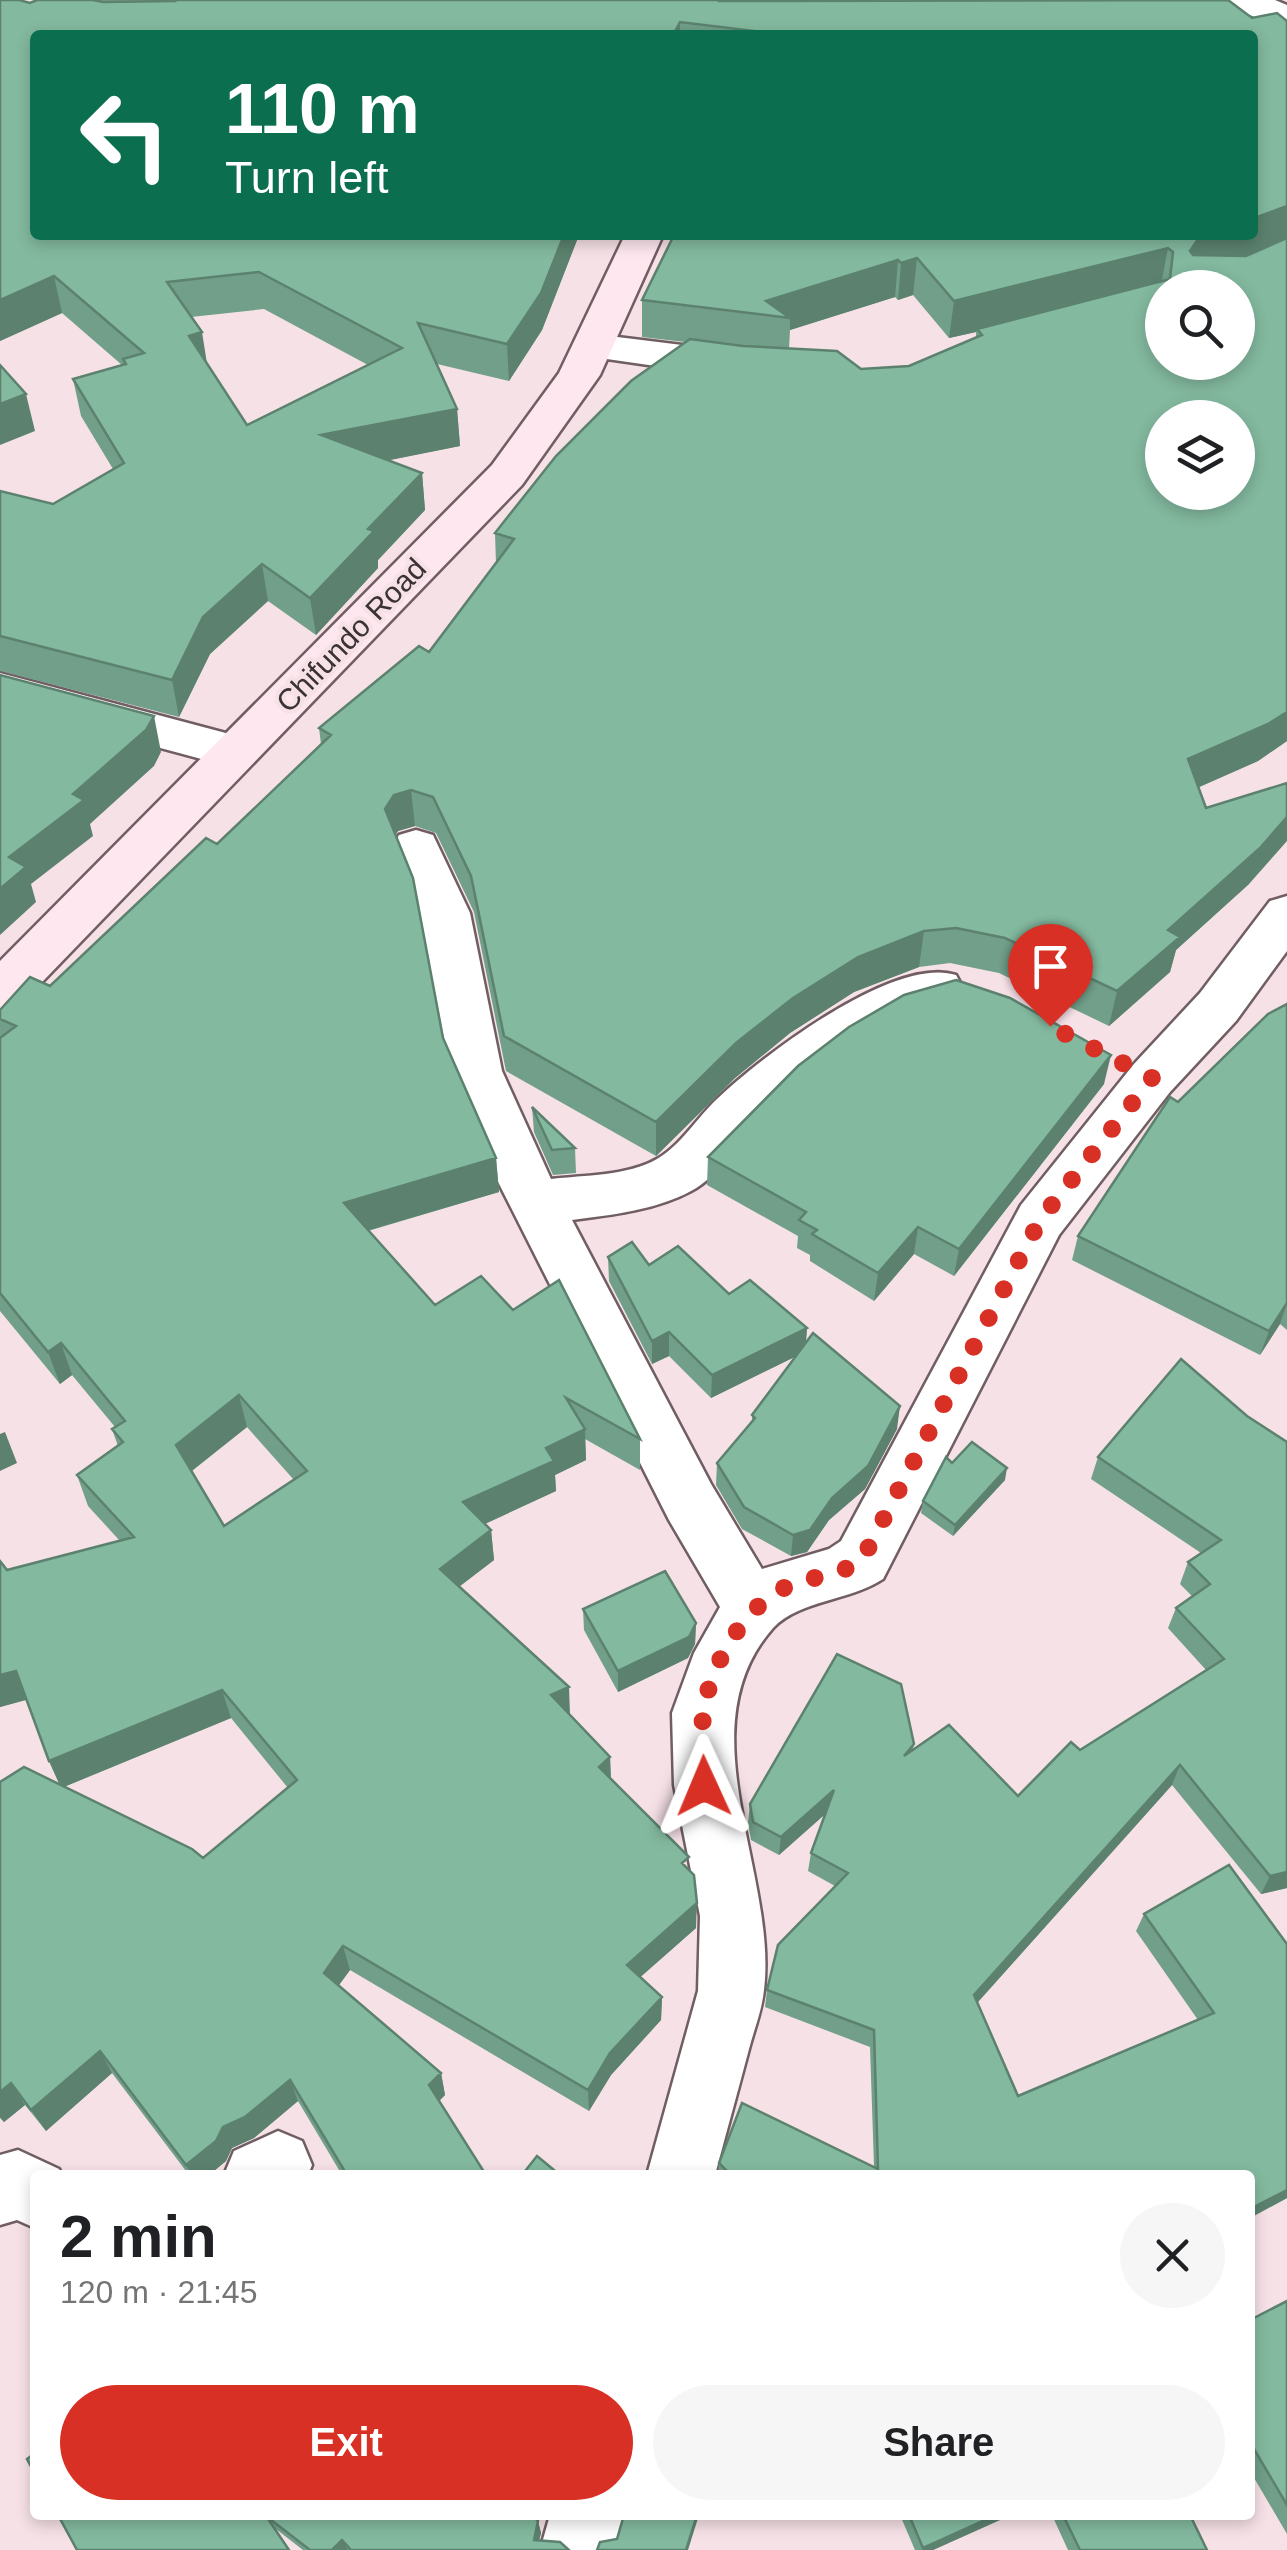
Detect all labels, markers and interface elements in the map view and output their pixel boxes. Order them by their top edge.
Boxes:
icon: left [60,70,190,200]
text: 110 m [225,70,420,148]
text: Turn left [225,152,388,203]
map controls [1145,270,1255,510]
button: search [1145,270,1255,380]
button: layers [1145,400,1255,510]
street label: Chifundo Road [270,552,432,718]
pin [1008,924,1093,1027]
icon: arrive [1023,939,1078,994]
position arrow [652,1734,756,1838]
text: 2 min [60,2203,217,2270]
button: close [1120,2203,1225,2308]
text: 120 m · 21:45 [60,2274,257,2310]
button: Exit [60,2385,633,2500]
button: Share [653,2385,1225,2500]

